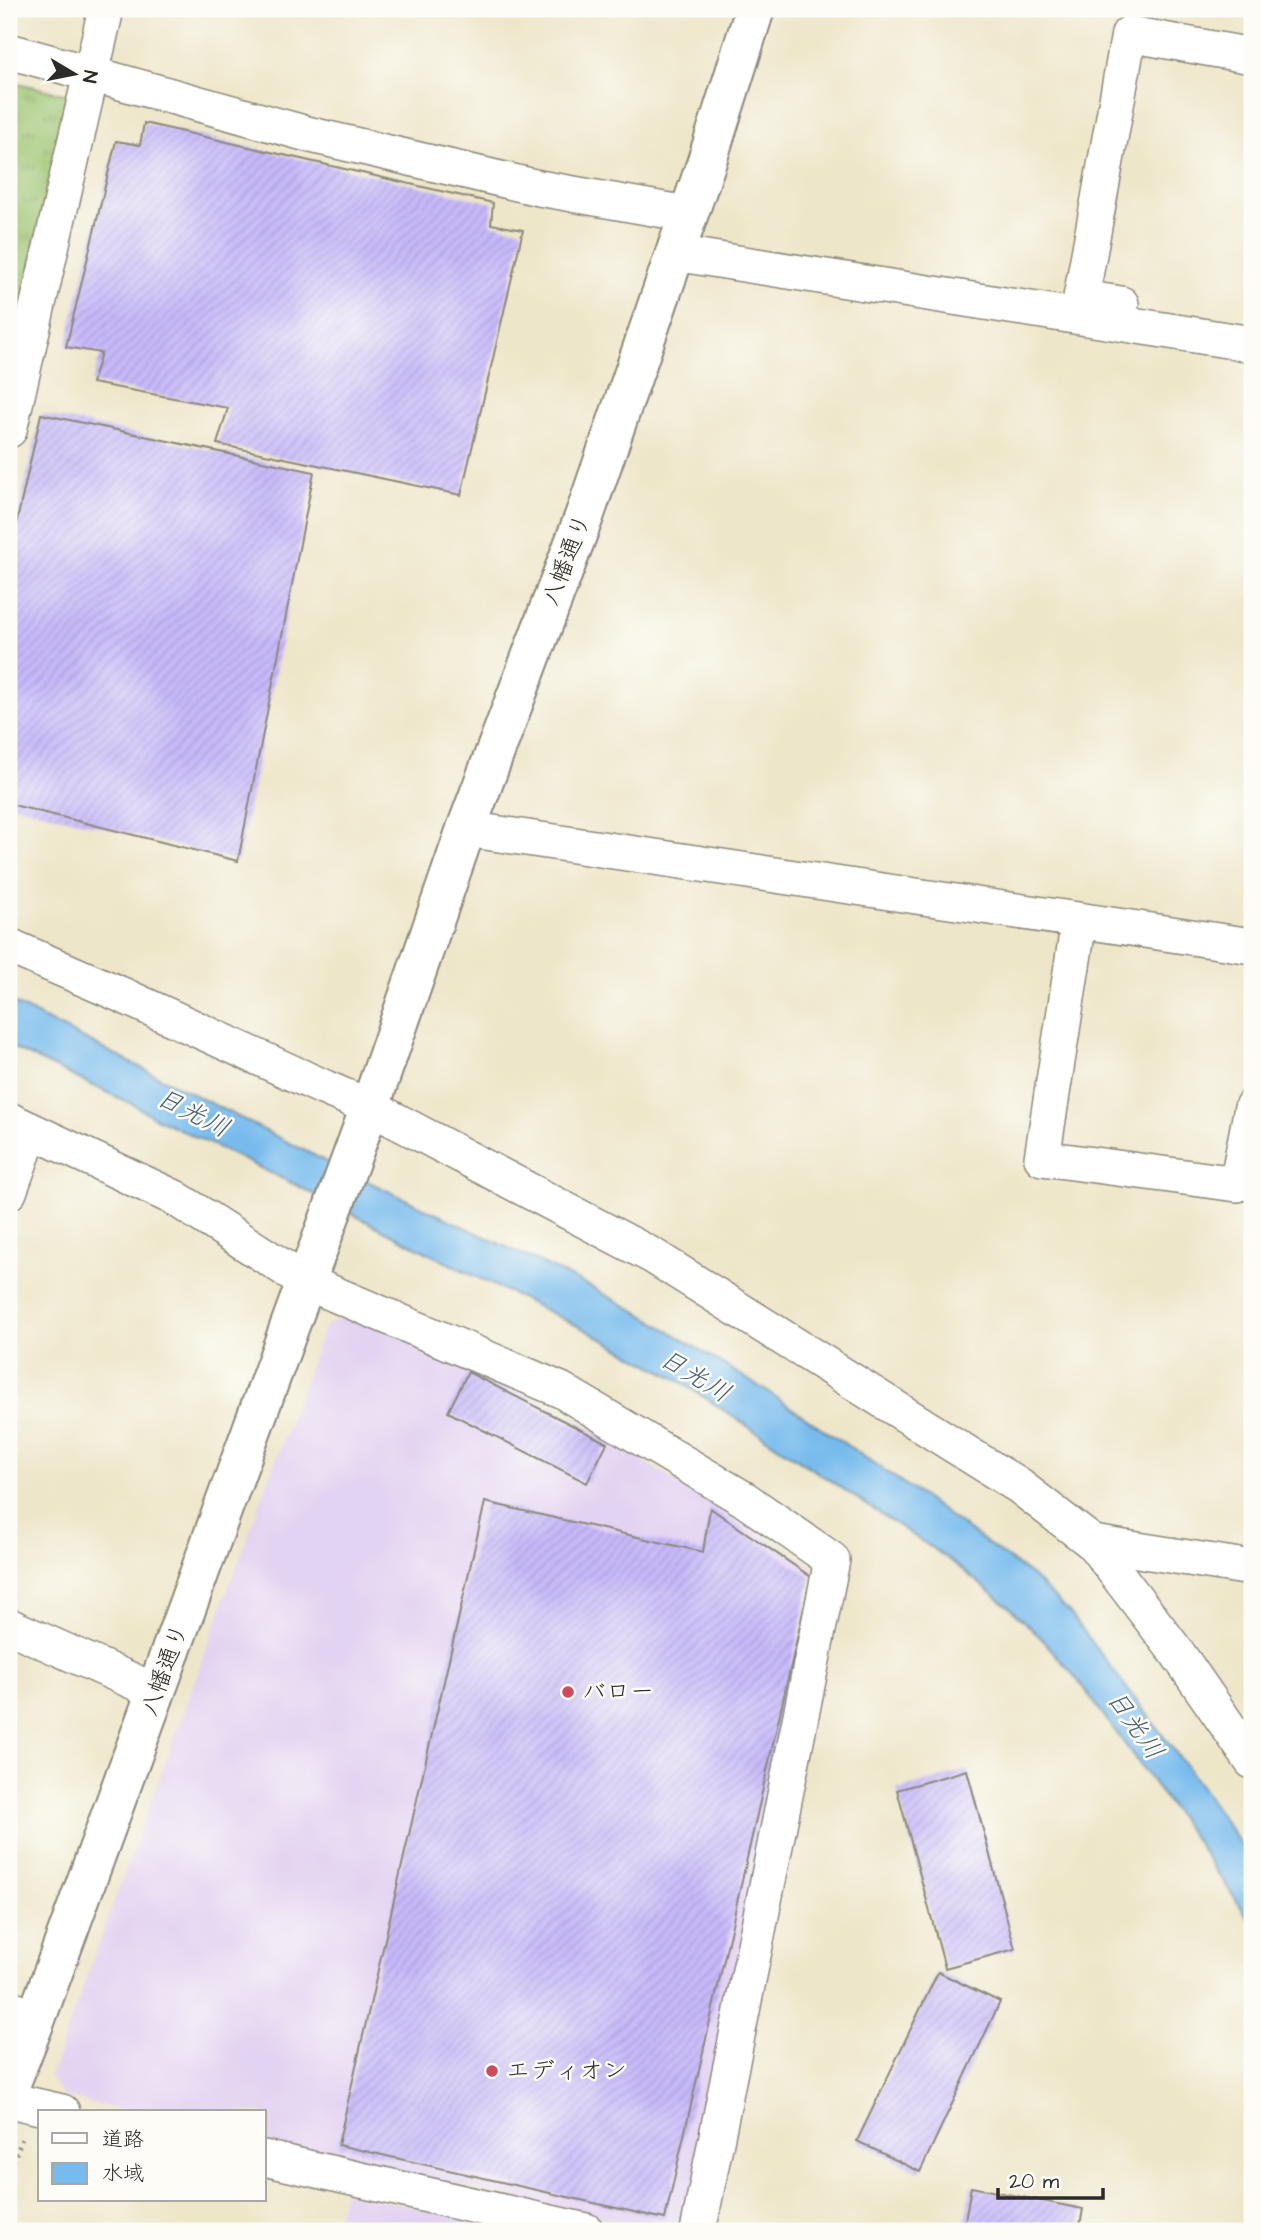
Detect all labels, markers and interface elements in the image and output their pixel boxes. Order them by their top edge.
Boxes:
north arrow [38,38,108,108]
text: N [75,68,104,85]
street label: 八幡通り [534,509,600,611]
water label: 日光川 [150,1079,236,1147]
water label: 日光川 [652,1340,738,1412]
street label: 八幡通り [133,1619,197,1721]
place label: バロー [582,1675,654,1709]
water label: 日光川 [1098,1683,1172,1767]
marker: バロー [560,1684,576,1700]
place label: エディオン [506,2054,627,2088]
marker: エディオン [484,2063,500,2079]
legend [38,2110,266,2202]
text: 道路 [102,2125,144,2154]
scale bar [998,2156,1104,2200]
text: 水域 [102,2159,144,2188]
text: 20 m [1009,2167,1060,2196]

